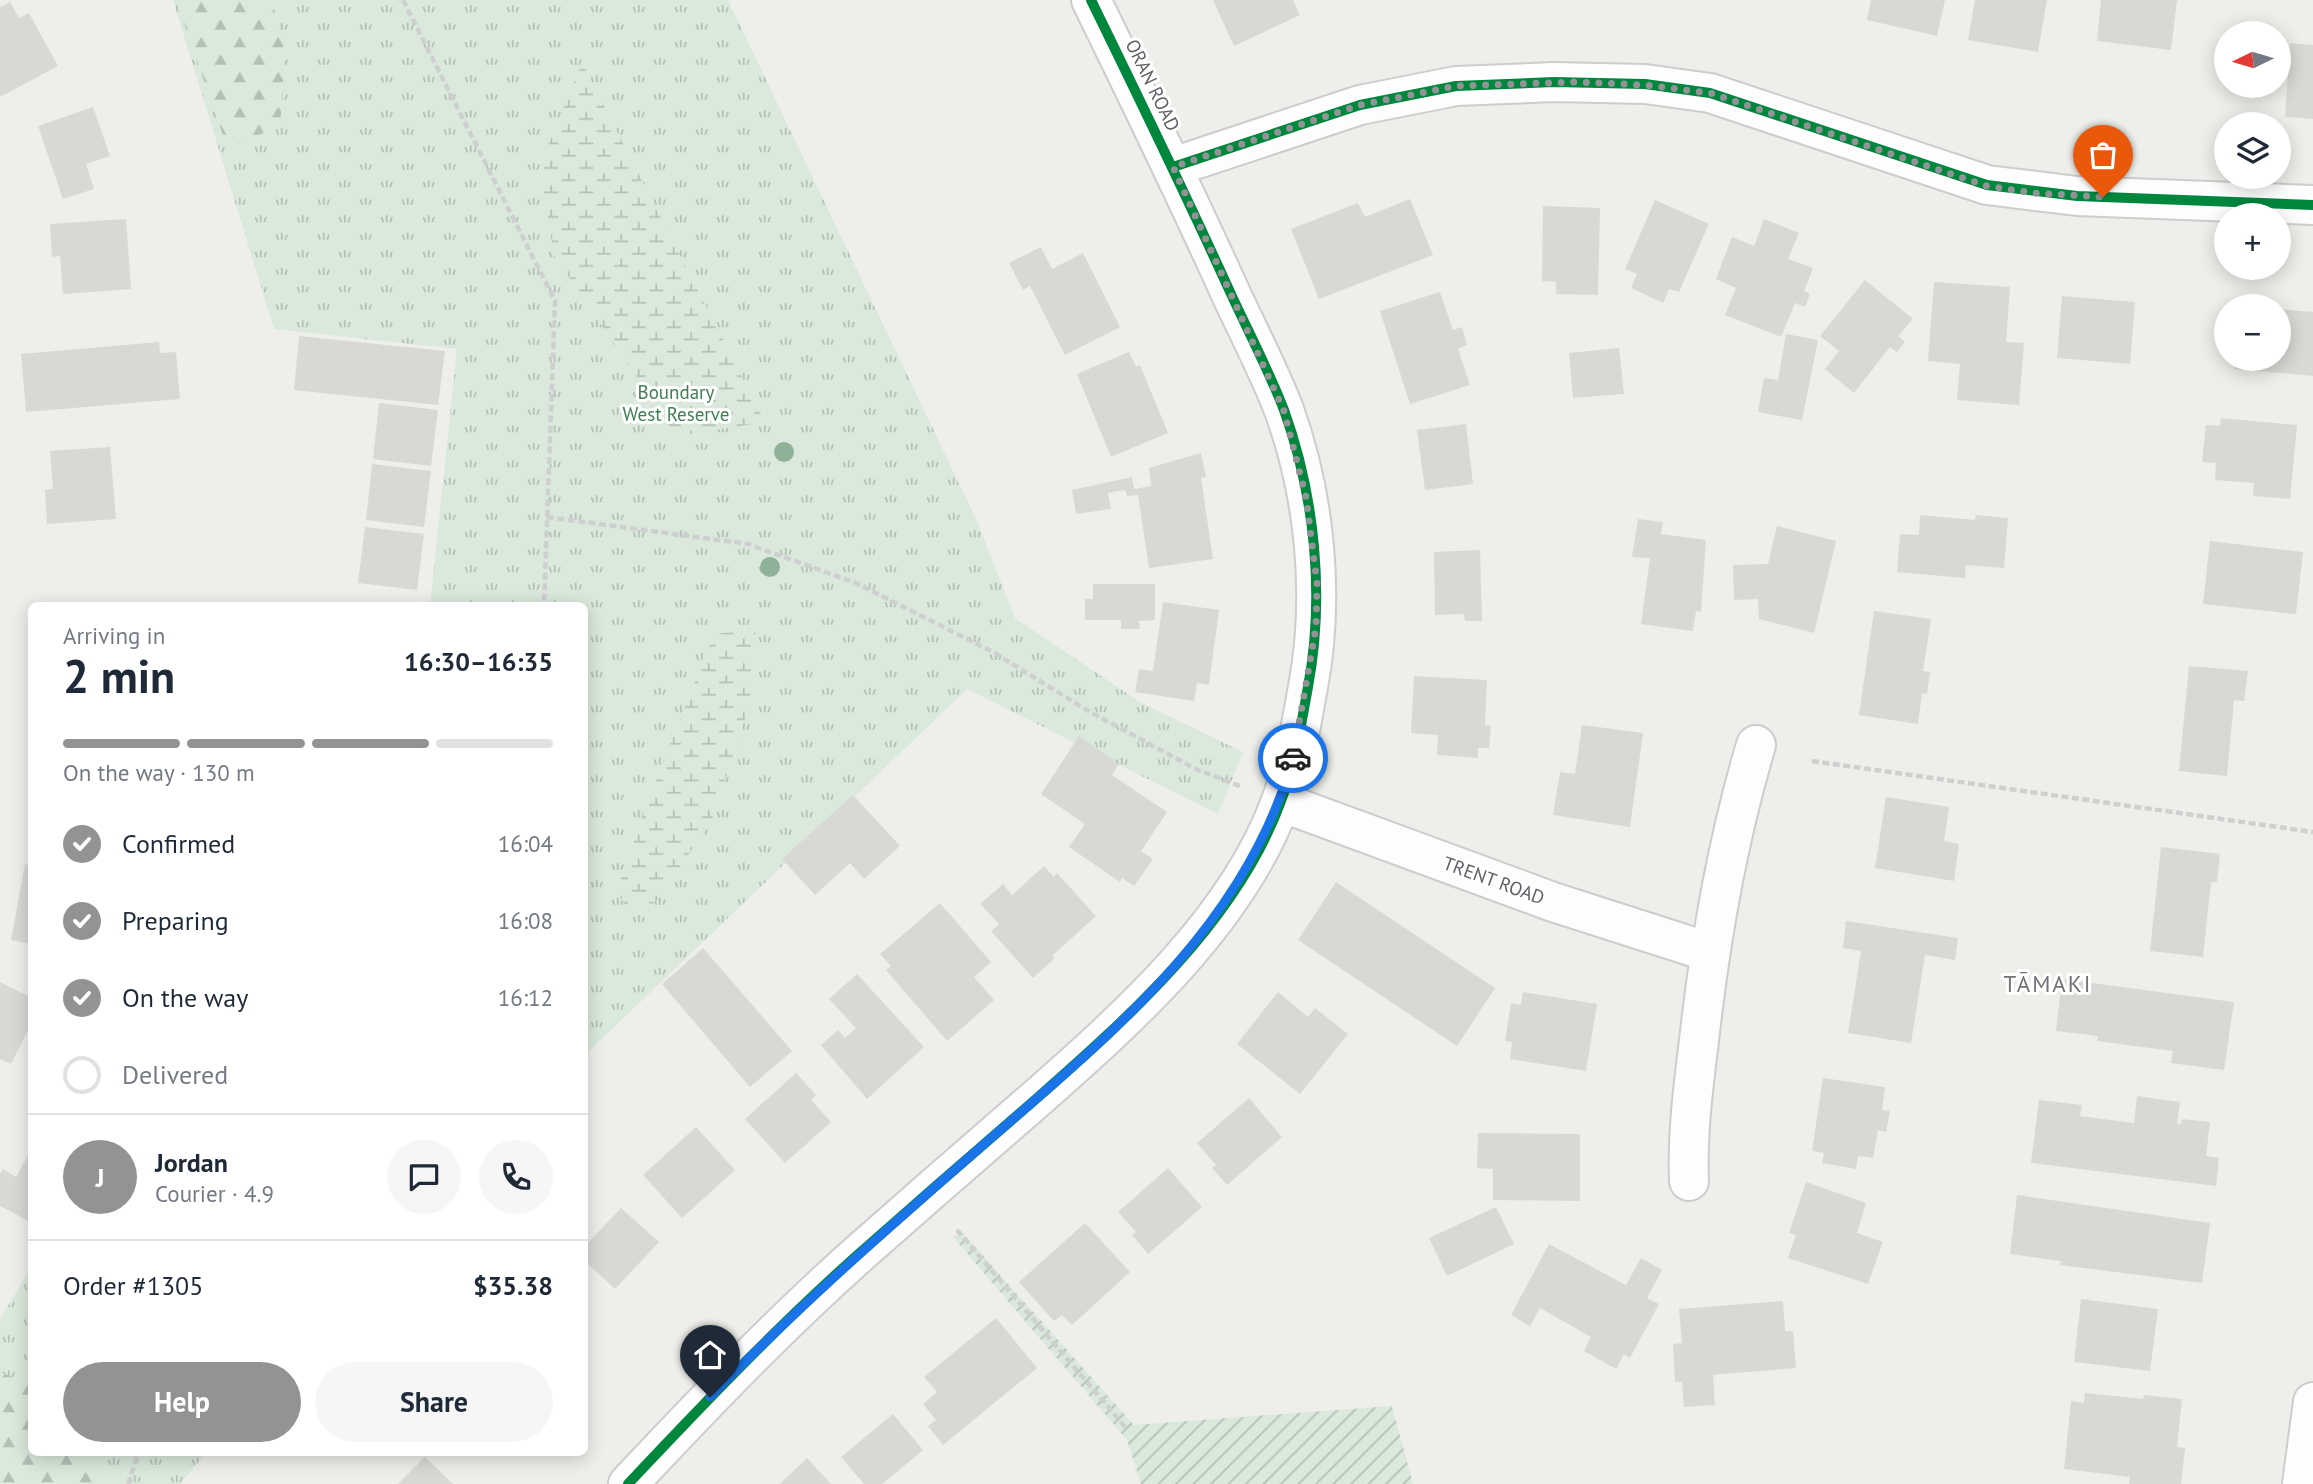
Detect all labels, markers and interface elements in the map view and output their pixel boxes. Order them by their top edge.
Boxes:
north arrow [2214,21,2291,98]
map controls [2214,21,2291,371]
street label: ORAN ROAD [1120,35,1186,135]
button: layers [2214,112,2291,189]
pin [2073,125,2133,197]
icon: bag [2084,136,2122,174]
button: + [2214,203,2291,280]
button: − [2214,294,2291,371]
park label: Boundary West Reserve [623,380,729,426]
text: Arriving in [63,621,165,650]
text: 16:30–16:35 [404,645,553,678]
text: 2 min [63,646,175,706]
courier [1258,723,1328,793]
icon: car [1274,739,1312,777]
text: On the way · 130 m [63,758,255,787]
icon: check [63,825,101,863]
text: Confirmed [122,827,235,860]
text: 16:04 [498,829,553,858]
street label: TRENT ROAD [1440,851,1548,909]
icon: check [63,902,101,940]
text: Preparing [122,904,229,937]
text: 16:08 [498,906,553,935]
district label: TĀMAKI [2003,969,2093,998]
icon: check [63,979,101,1017]
text: On the way [122,981,248,1014]
text: 16:12 [498,983,553,1012]
text: Delivered [122,1058,228,1091]
button: chat [387,1140,461,1214]
button: phone [479,1140,553,1214]
text: Jordan [155,1146,228,1179]
text: J [96,1161,104,1194]
text: Courier · 4.9 [155,1179,274,1208]
text: Order #1305 [63,1269,203,1302]
text: $35.38 [473,1269,553,1302]
pin [680,1325,740,1397]
icon: home [691,1336,729,1374]
button: Help [63,1362,301,1442]
button: Share [315,1362,553,1442]

